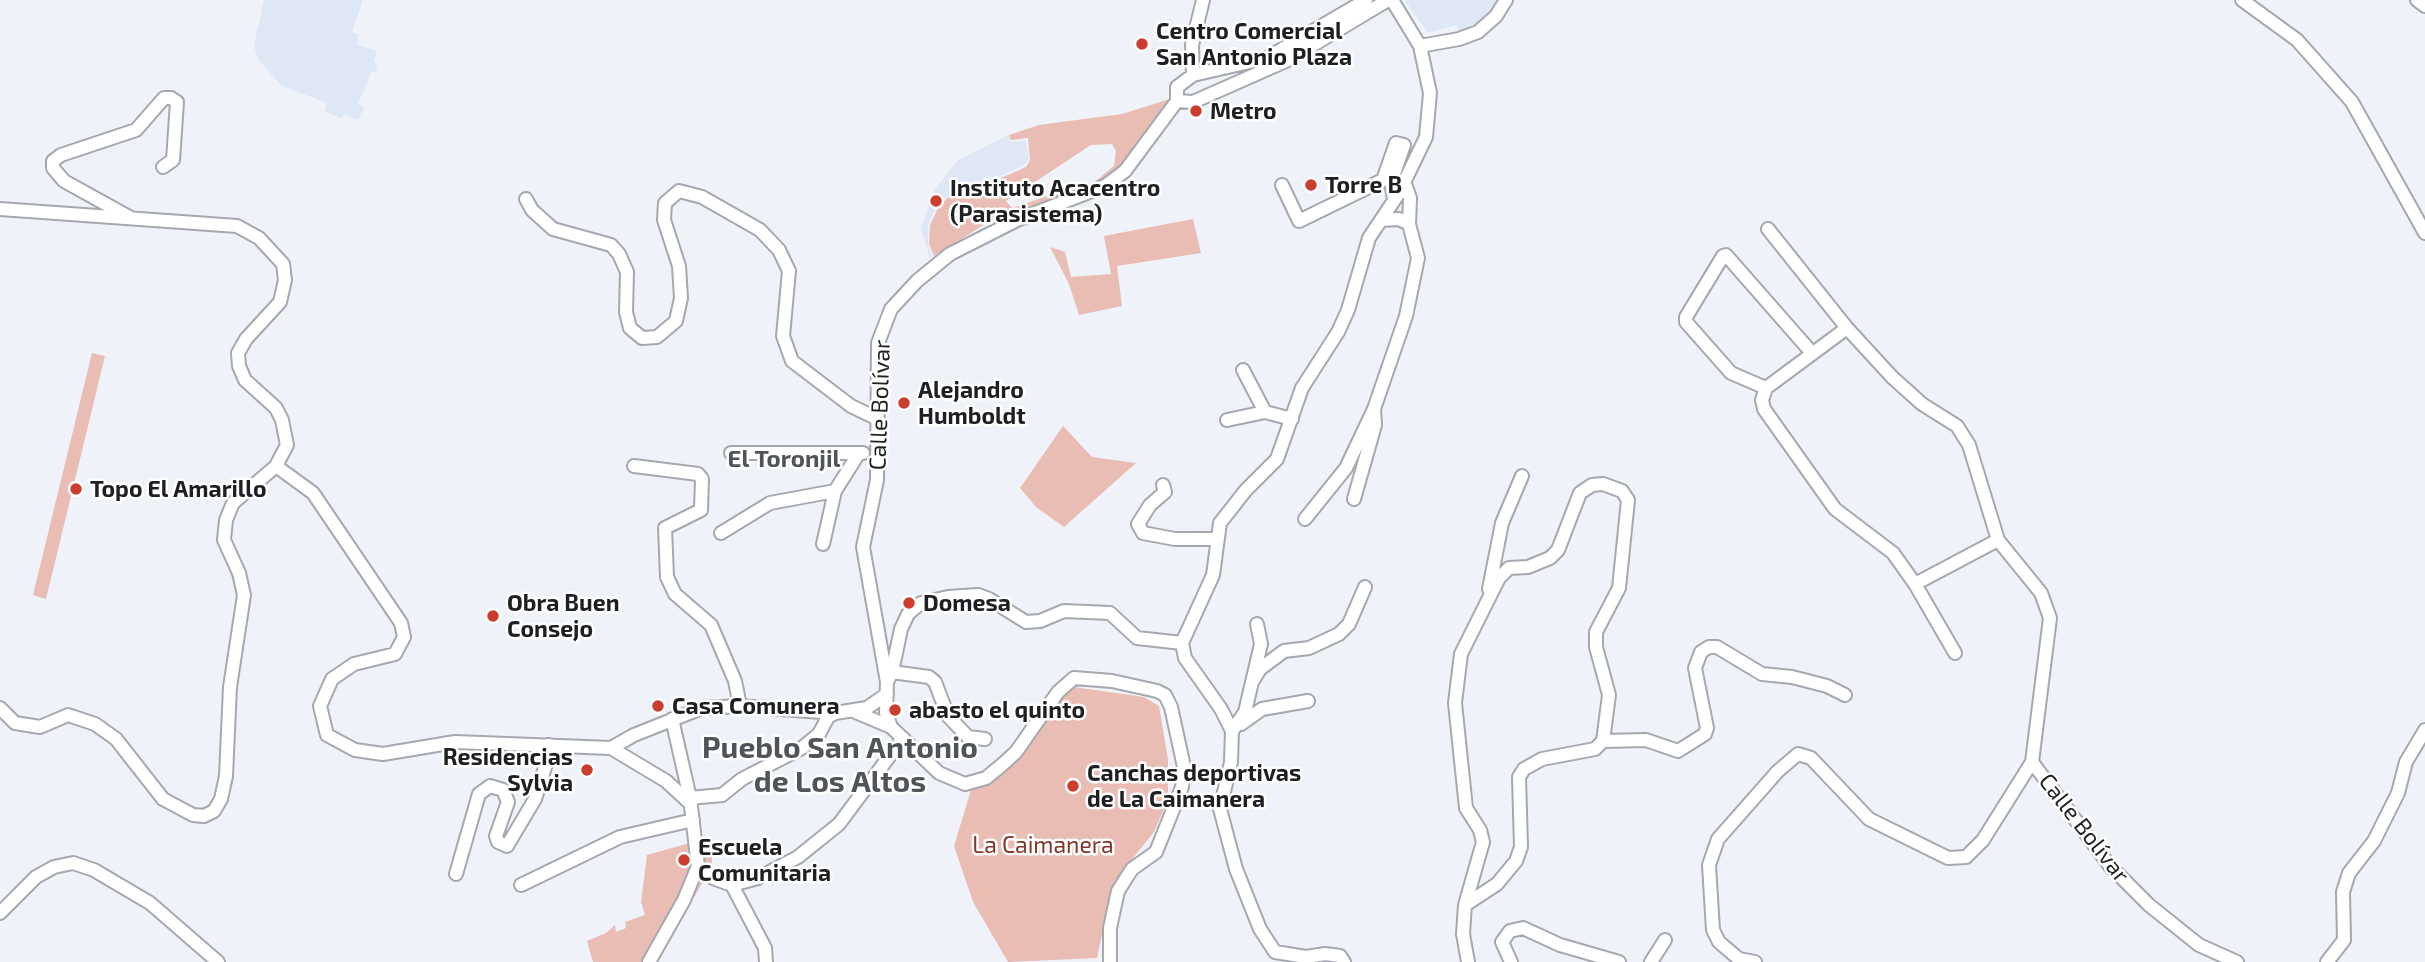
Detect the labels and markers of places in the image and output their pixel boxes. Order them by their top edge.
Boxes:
place label: Centro Comercial San Antonio Plaza [1156,17,1352,71]
marker: Centro Comercial San Antonio Plaza [1134,36,1150,52]
place label: Metro [1210,97,1277,125]
marker: Metro [1188,103,1204,119]
place label: Torre B [1325,171,1402,199]
place label: Instituto Acacentro (Parasistema) [950,174,1160,228]
marker: Torre B [1303,177,1319,193]
marker: Instituto Acacentro (Parasistema) [928,193,944,209]
place label: Alejandro Humboldt [918,376,1026,430]
marker: Alejandro Humboldt [896,395,912,411]
place label: Topo El Amarillo [90,475,266,503]
marker: Topo El Amarillo [68,481,84,497]
place label: Obra Buen Consejo [507,589,619,643]
place label: Domesa [923,589,1011,617]
marker: Domesa [901,595,917,611]
marker: Obra Buen Consejo [485,608,501,624]
place label: Casa Comunera [672,692,840,720]
place label: abasto el quinto [909,696,1085,724]
marker: Casa Comunera [650,698,666,714]
marker: abasto el quinto [887,702,903,718]
place label: Residencias Sylvia [443,743,573,797]
place label: Canchas deportivas de La Caimanera [1087,759,1301,813]
marker: Residencias Sylvia [579,762,595,778]
marker: Canchas deportivas de La Caimanera [1065,778,1081,794]
place label: Escuela Comunitaria [698,833,831,887]
marker: Escuela Comunitaria [676,852,692,868]

